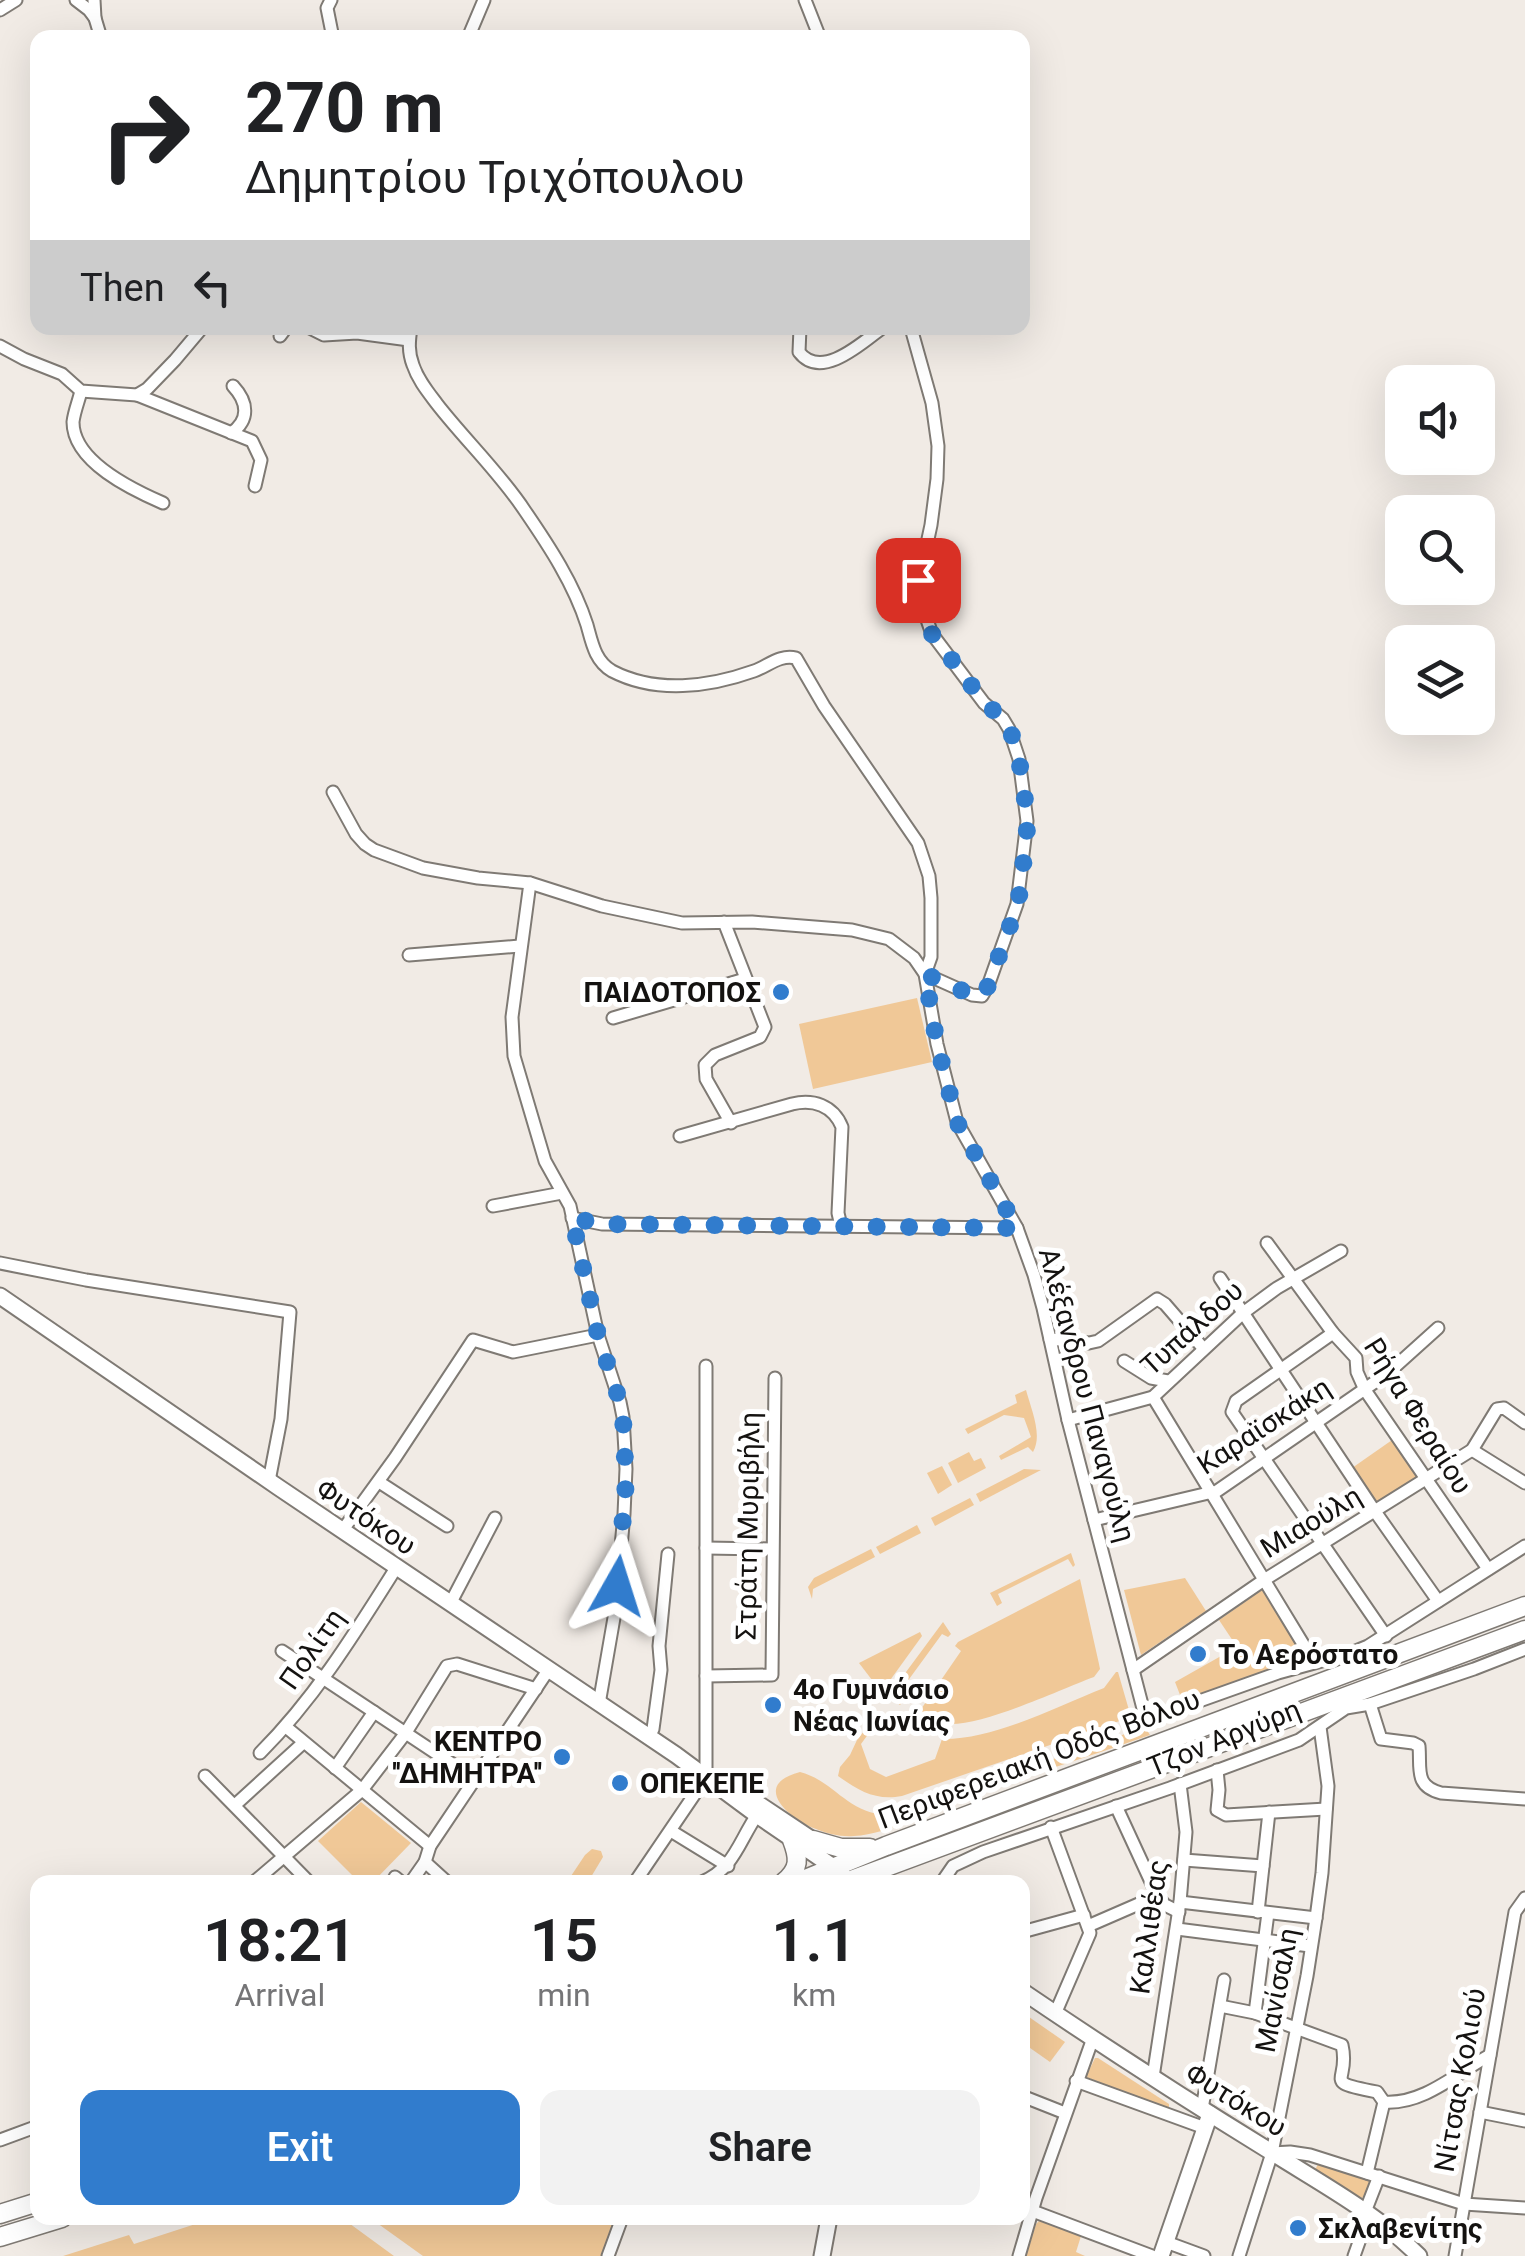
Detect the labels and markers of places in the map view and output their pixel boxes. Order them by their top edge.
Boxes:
pin [876,538,961,623]
place label: ΠΑΙΔΟΤΟΠΟΣ [583,976,761,1009]
marker: ΠΑΙΔΟΤΟΠΟΣ [770,981,792,1003]
place label: Το Αερόστατο [1218,1638,1398,1671]
marker: Το Αερόστατο [1187,1643,1209,1665]
place label: 4ο Γυμνάσιο Νέας Ιωνίας [793,1673,950,1738]
marker: 4ο Γυμνάσιο Νέας Ιωνίας [762,1694,784,1716]
place label: ΚΕΝΤΡΟ ''ΔΗΜΗΤΡΑ'' [392,1725,542,1790]
marker: ΚΕΝΤΡΟ ''ΔΗΜΗΤΡΑ'' [551,1746,573,1768]
place label: ΟΠΕΚΕΠΕ [640,1767,764,1800]
marker: ΟΠΕΚΕΠΕ [609,1772,631,1794]
place label: Σκλαβενίτης [1318,2212,1482,2245]
marker: Σκλαβενίτης [1287,2217,1309,2239]

